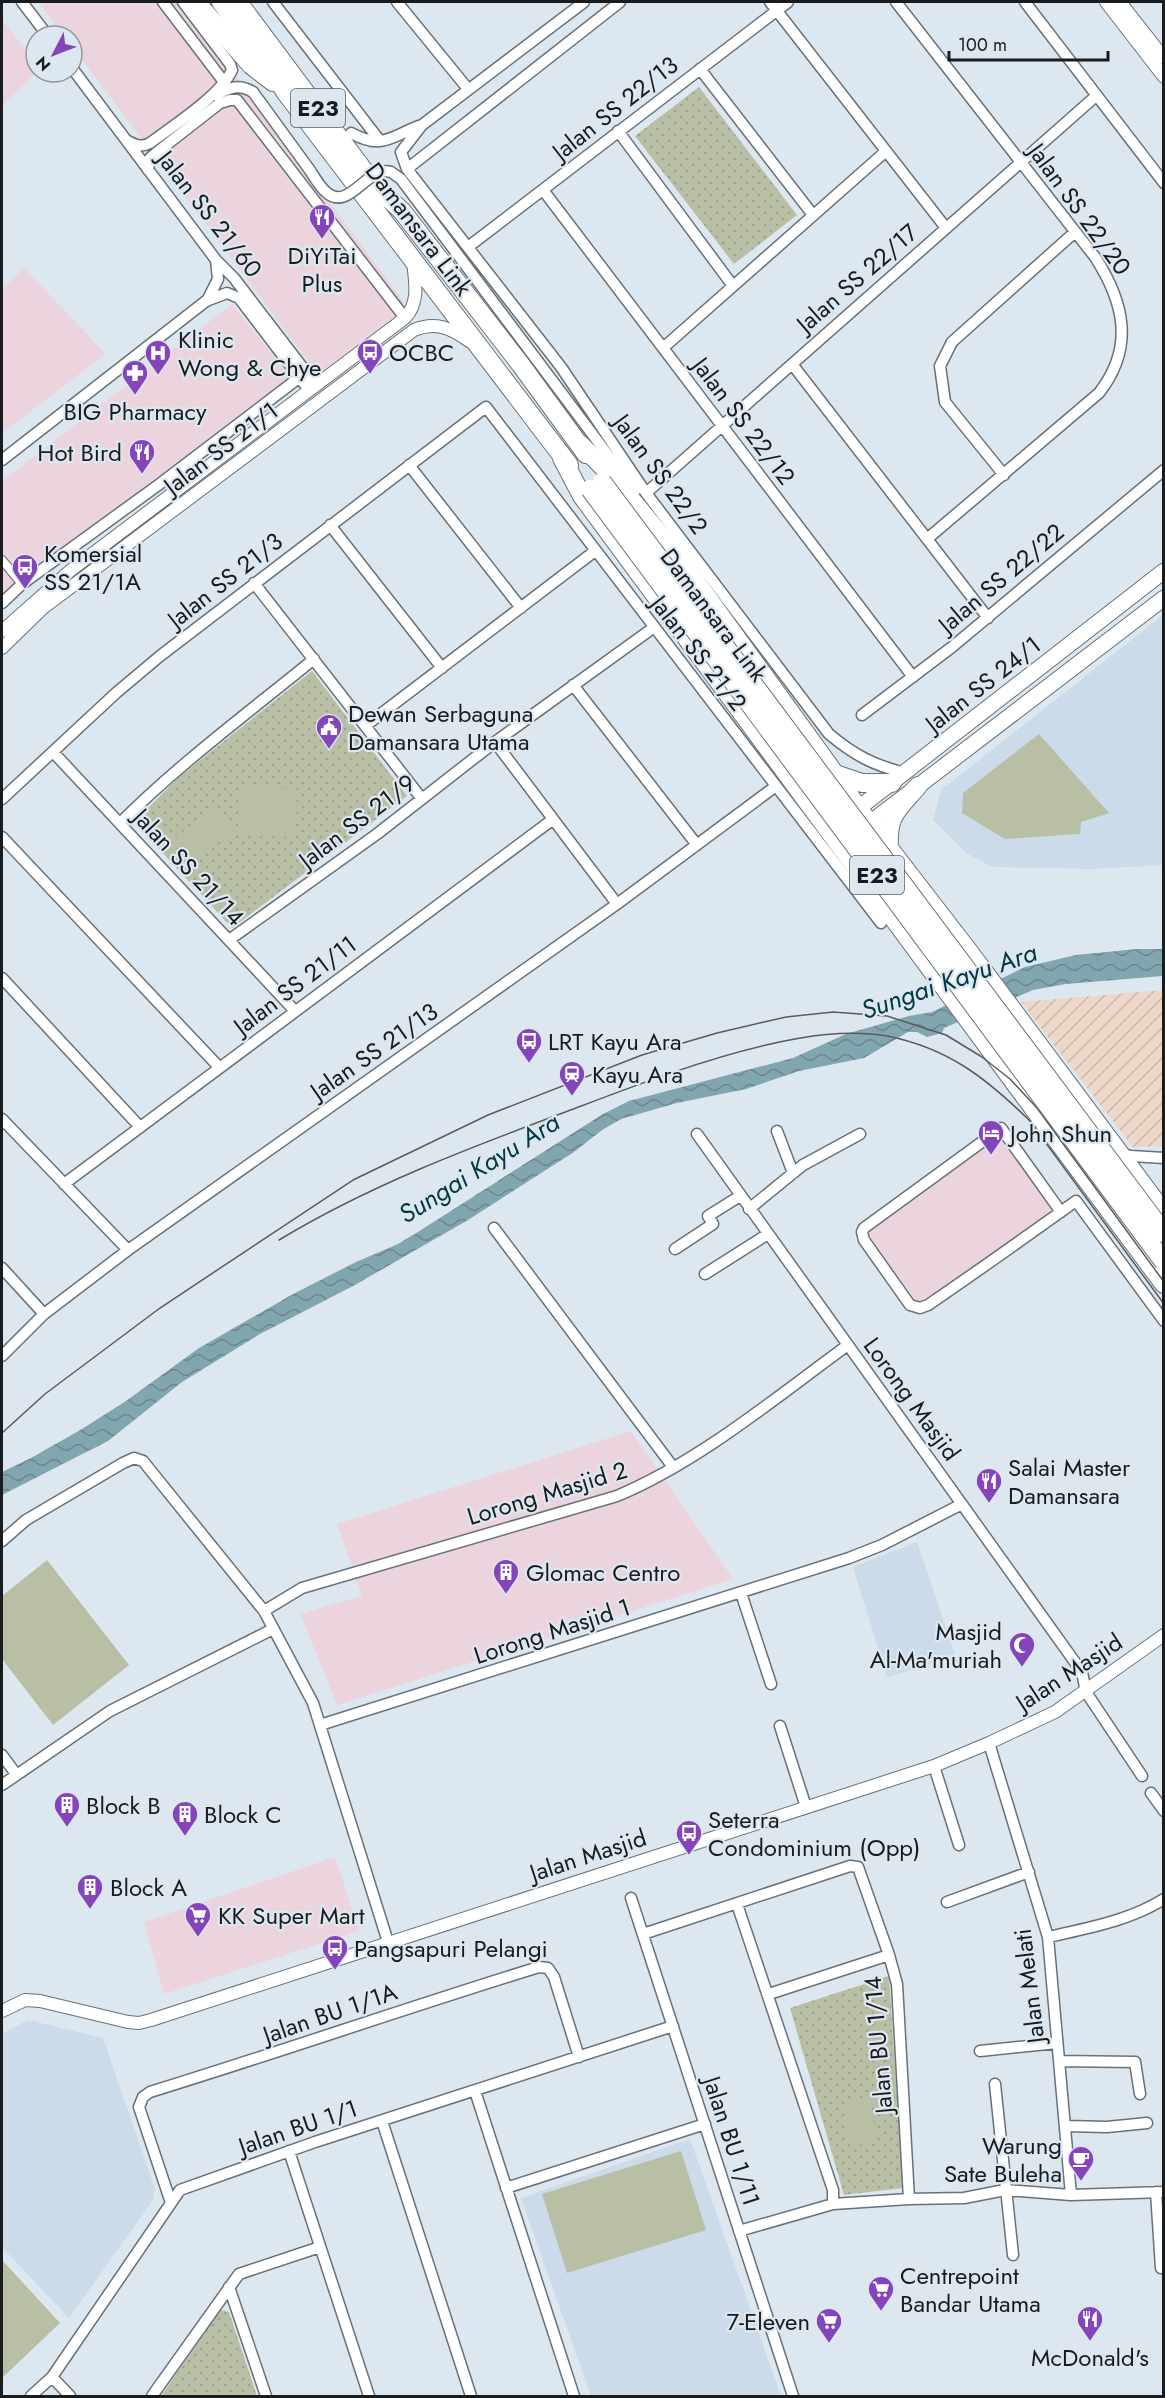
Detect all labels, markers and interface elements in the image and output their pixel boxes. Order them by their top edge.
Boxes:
north arrow [24,24,84,84]
scale bar [949,24,1108,62]
text: 100 m [958,32,1007,58]
street label: Jalan SS 22/13 [542,48,685,170]
text: N [30,51,56,76]
road number: E23 [291,89,345,127]
street label: Jalan SS 22/20 [1018,133,1140,282]
street label: Jalan SS 21/60 [147,141,271,285]
street label: Damansara Link [357,155,481,303]
restaurant icon: DiYiTai Plus [307,202,337,240]
street label: Jalan SS 22/17 [786,215,926,343]
place label: DiYiTai Plus [288,238,356,301]
place label: Klinic Wong & Chye [178,322,321,385]
place label: OCBC [389,335,454,370]
bus stop icon: OCBC [355,337,385,375]
hospital icon: Klinic Wong & Chye [143,338,173,376]
street label: Jalan SS 22/12 [683,347,804,492]
pharmacy icon: BIG Pharmacy [120,358,150,396]
street label: Jalan SS 21/1 [154,393,286,504]
place label: BIG Pharmacy [64,394,207,429]
street label: Jalan SS 22/2 [604,404,717,541]
place label: Hot Bird [37,435,122,470]
restaurant icon: Hot Bird [127,437,157,475]
street label: Jalan SS 22/22 [928,515,1071,643]
street label: Jalan SS 21/3 [158,524,290,638]
place label: Komersial SS 21/1A [44,536,142,599]
street label: Damansara Link [652,541,776,689]
bus stop icon: Komersial SS 21/1A [10,552,40,590]
street label: Jalan SS 21/2 [641,585,755,718]
street label: Jalan SS 24/1 [915,628,1048,742]
place label: Dewan Serbaguna Damansara Utama [348,696,533,759]
public building icon: Dewan Serbaguna Damansara Utama [314,712,344,750]
street label: Jalan SS 21/9 [289,765,423,878]
street label: Jalan SS 21/14 [123,798,253,934]
road number: E23 [850,856,904,894]
street label: Jalan SS 21/11 [224,927,364,1045]
water label: Sungai Kayu Ara [856,933,1043,1029]
street label: Jalan SS 21/13 [301,994,445,1110]
place label: LRT Kayu Ara [548,1024,682,1059]
bus stop icon: LRT Kayu Ara [514,1026,544,1064]
place label: Kayu Ara [592,1057,683,1092]
station icon: Kayu Ara [557,1059,587,1097]
water label: Sungai Kayu Ara [391,1103,568,1233]
place label: John Shun [1007,1116,1112,1151]
hotel icon: John Shun [976,1118,1006,1156]
street label: Lorong Masjid [855,1330,969,1468]
place label: Salai Master Damansara [1008,1450,1131,1513]
street label: Lorong Masjid 2 [463,1452,631,1534]
restaurant icon: Salai Master Damansara [974,1466,1004,1504]
place label: Glomac Centro [526,1555,680,1590]
building icon: Glomac Centro [491,1557,521,1595]
street label: Lorong Masjid 1 [469,1589,635,1673]
place label: Masjid Al-Ma'muriah [870,1614,1002,1677]
street label: Jalan Masjid [1006,1624,1129,1721]
mosque icon: Masjid Al-Ma'muriah [1007,1630,1037,1668]
place label: Block B [86,1788,161,1823]
building icon: Block B [52,1790,82,1828]
place label: Block C [204,1797,282,1832]
building icon: Block C [170,1799,200,1837]
place label: Seterra Condominium (Opp) [708,1802,920,1865]
bus stop icon: Seterra Condominium (Opp) [674,1818,704,1856]
street label: Jalan Masjid [522,1820,651,1891]
place label: Block A [110,1870,187,1905]
building icon: Block A [75,1872,105,1910]
place label: KK Super Mart [218,1898,365,1933]
supermarket icon: KK Super Mart [183,1900,213,1938]
street label: Jalan Melati [1005,1927,1054,2048]
place label: Pangsapuri Pelangi [354,1931,548,1966]
bus stop icon: Pangsapuri Pelangi [320,1933,350,1971]
street label: Jalan BU 1/1A [255,1974,402,2053]
street label: Jalan BU 1/14 [855,1975,902,2118]
street label: Jalan BU 1/11 [694,2069,769,2210]
street label: Jalan BU 1/1 [231,2090,362,2165]
place label: Warung Sate Buleha [944,2128,1062,2191]
cafe icon: Warung Sate Buleha [1066,2144,1096,2182]
place label: Centrepoint Bandar Utama [900,2258,1041,2321]
supermarket icon: Centrepoint Bandar Utama [866,2274,896,2312]
place label: 7-Eleven [726,2304,810,2339]
restaurant icon: McDonald's [1075,2304,1105,2342]
supermarket icon: 7-Eleven [814,2306,844,2344]
place label: McDonald's [1031,2340,1149,2375]

